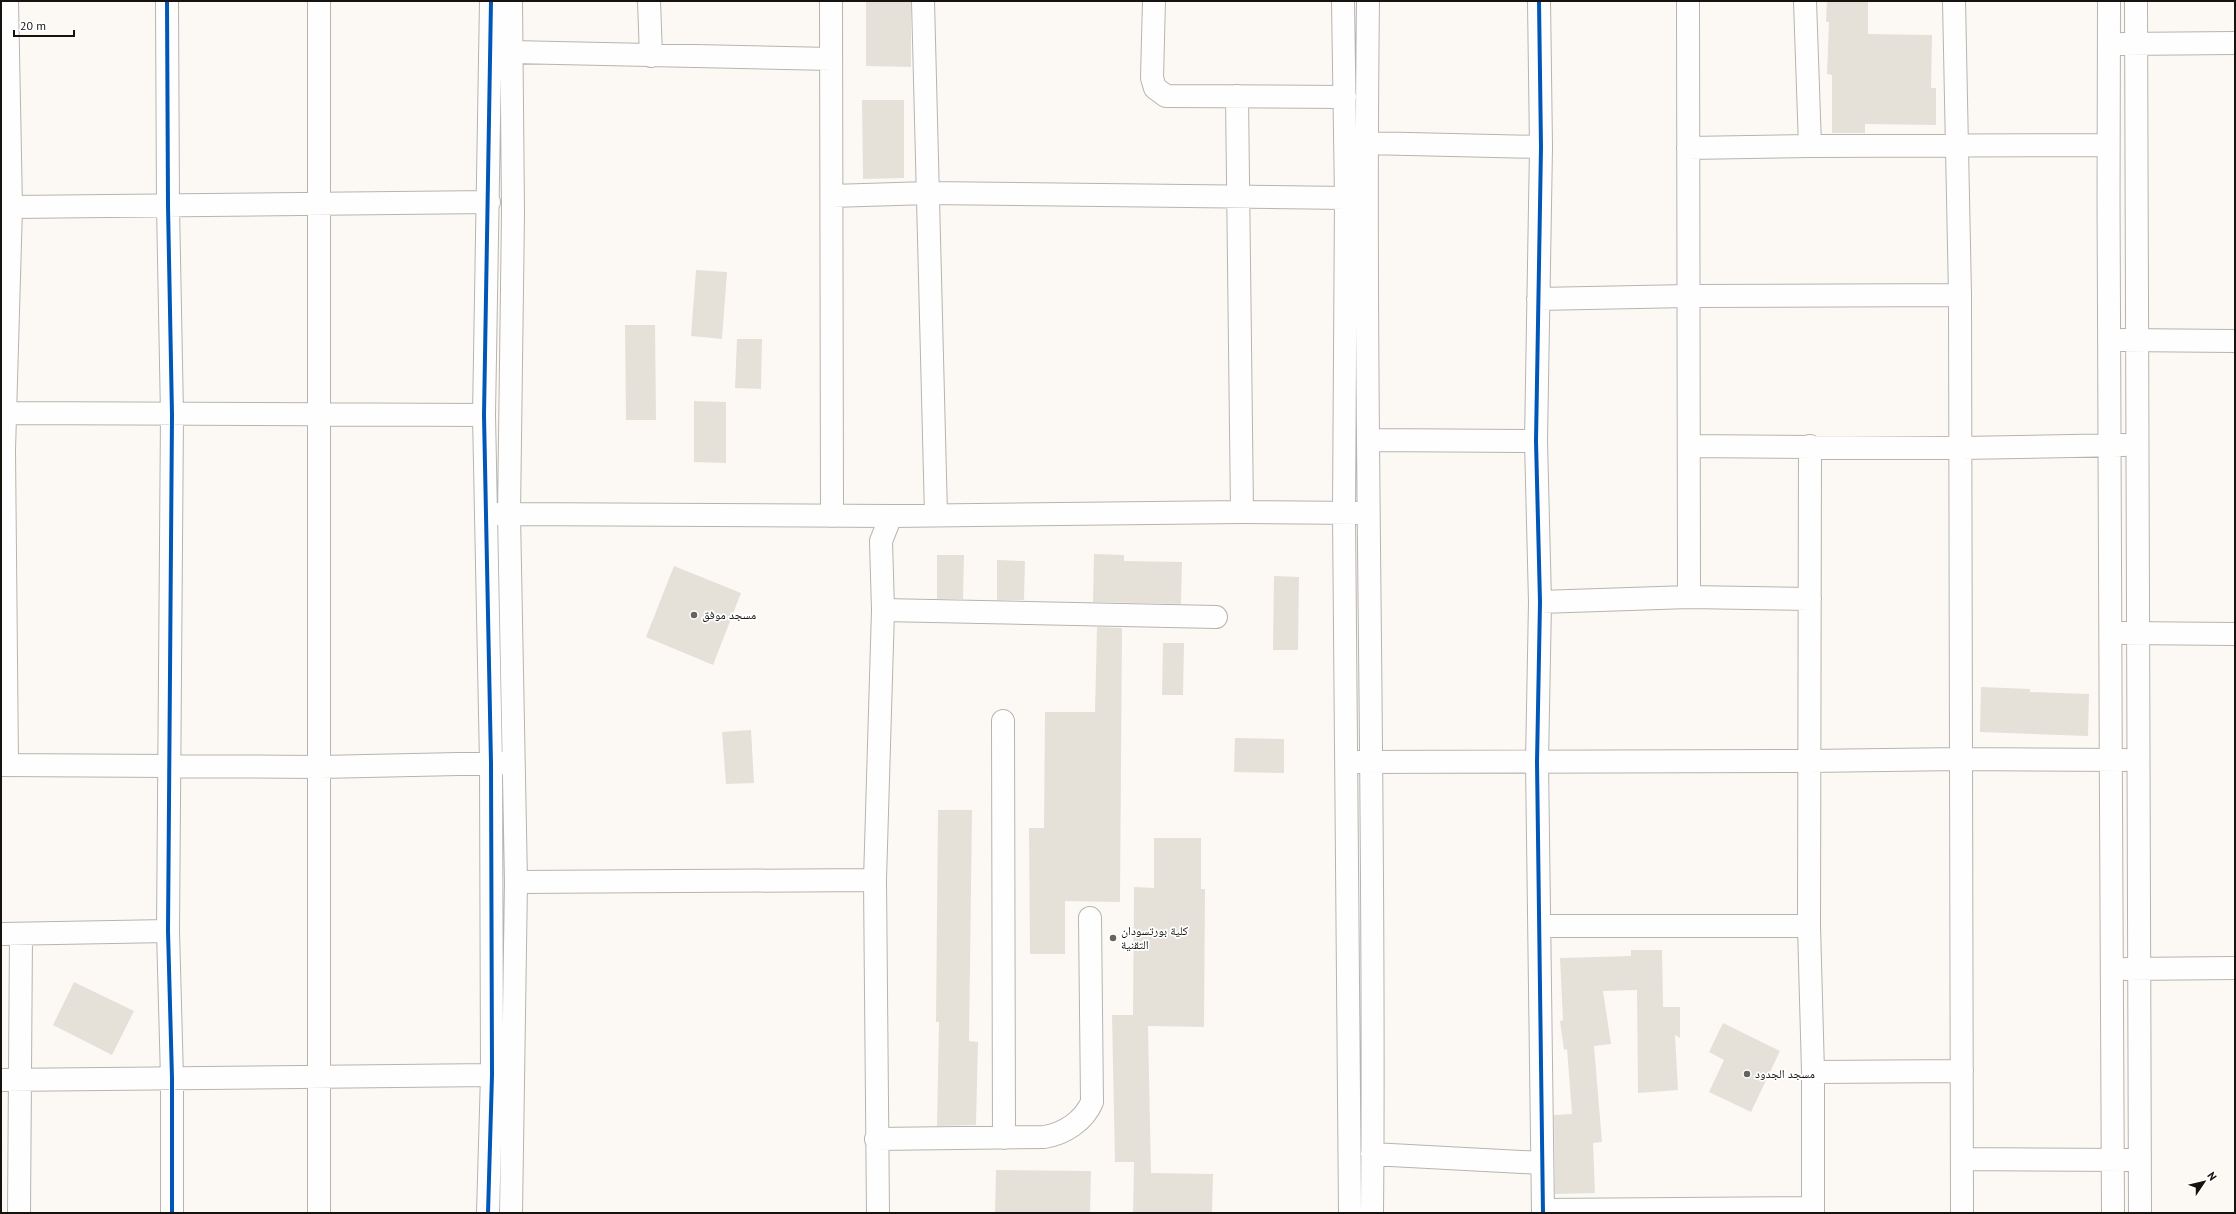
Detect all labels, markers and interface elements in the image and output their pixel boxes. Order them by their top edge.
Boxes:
scale bar [14,12,74,38]
text: 20 m [20,18,46,33]
place label: مسجد موفق [702,607,756,622]
marker: مسجد موفق [689,610,699,620]
place label: كلية بورتسودان التقنية [1121,923,1188,952]
marker: كلية بورتسودان التقنية [1108,933,1118,943]
place label: مسجد الجدود [1755,1066,1815,1081]
marker: مسجد الجدود [1742,1069,1752,1079]
north arrow [2184,1162,2224,1202]
text: N [2204,1169,2220,1183]

